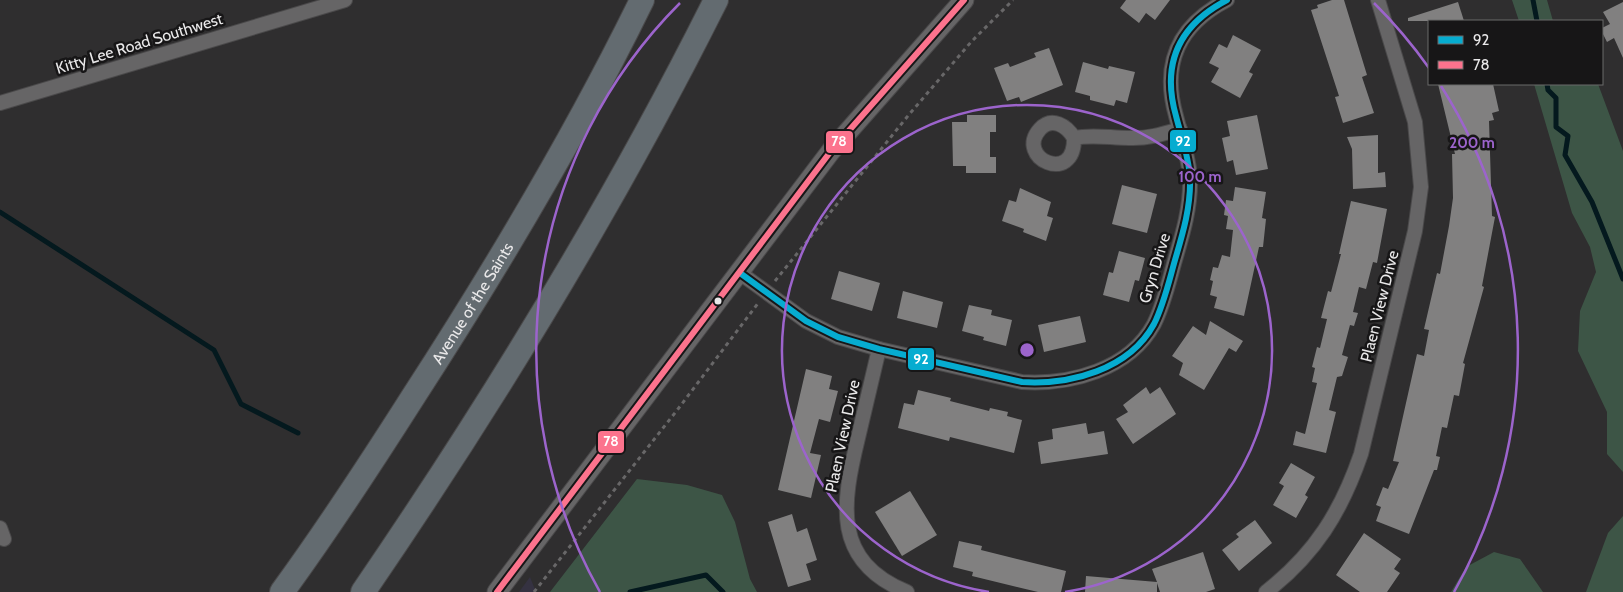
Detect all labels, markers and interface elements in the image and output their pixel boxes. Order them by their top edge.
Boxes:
street label: Kitty Lee Road Southwest [53,9,226,78]
legend [1428,20,1603,85]
text: 92 [1473,31,1490,49]
text: 78 [1473,56,1490,74]
line badge: 92 [1169,129,1197,153]
line badge: 78 [825,130,854,154]
text: 78 [831,132,847,150]
text: 92 [1175,132,1191,150]
text: 200 m [1449,134,1495,152]
text: 100 m [1178,168,1222,186]
street label: Gryn Drive [1135,231,1174,305]
street label: Avenue of the Saints [428,239,518,368]
street label: Plaen View Drive [1356,248,1403,364]
unlabelled marker [713,296,723,306]
centre of rings [1018,341,1036,359]
line badge: 92 [907,347,935,371]
text: 92 [913,350,929,368]
street label: Plaen View Drive [821,378,864,494]
line badge: 78 [597,430,625,454]
text: 78 [603,432,619,450]

